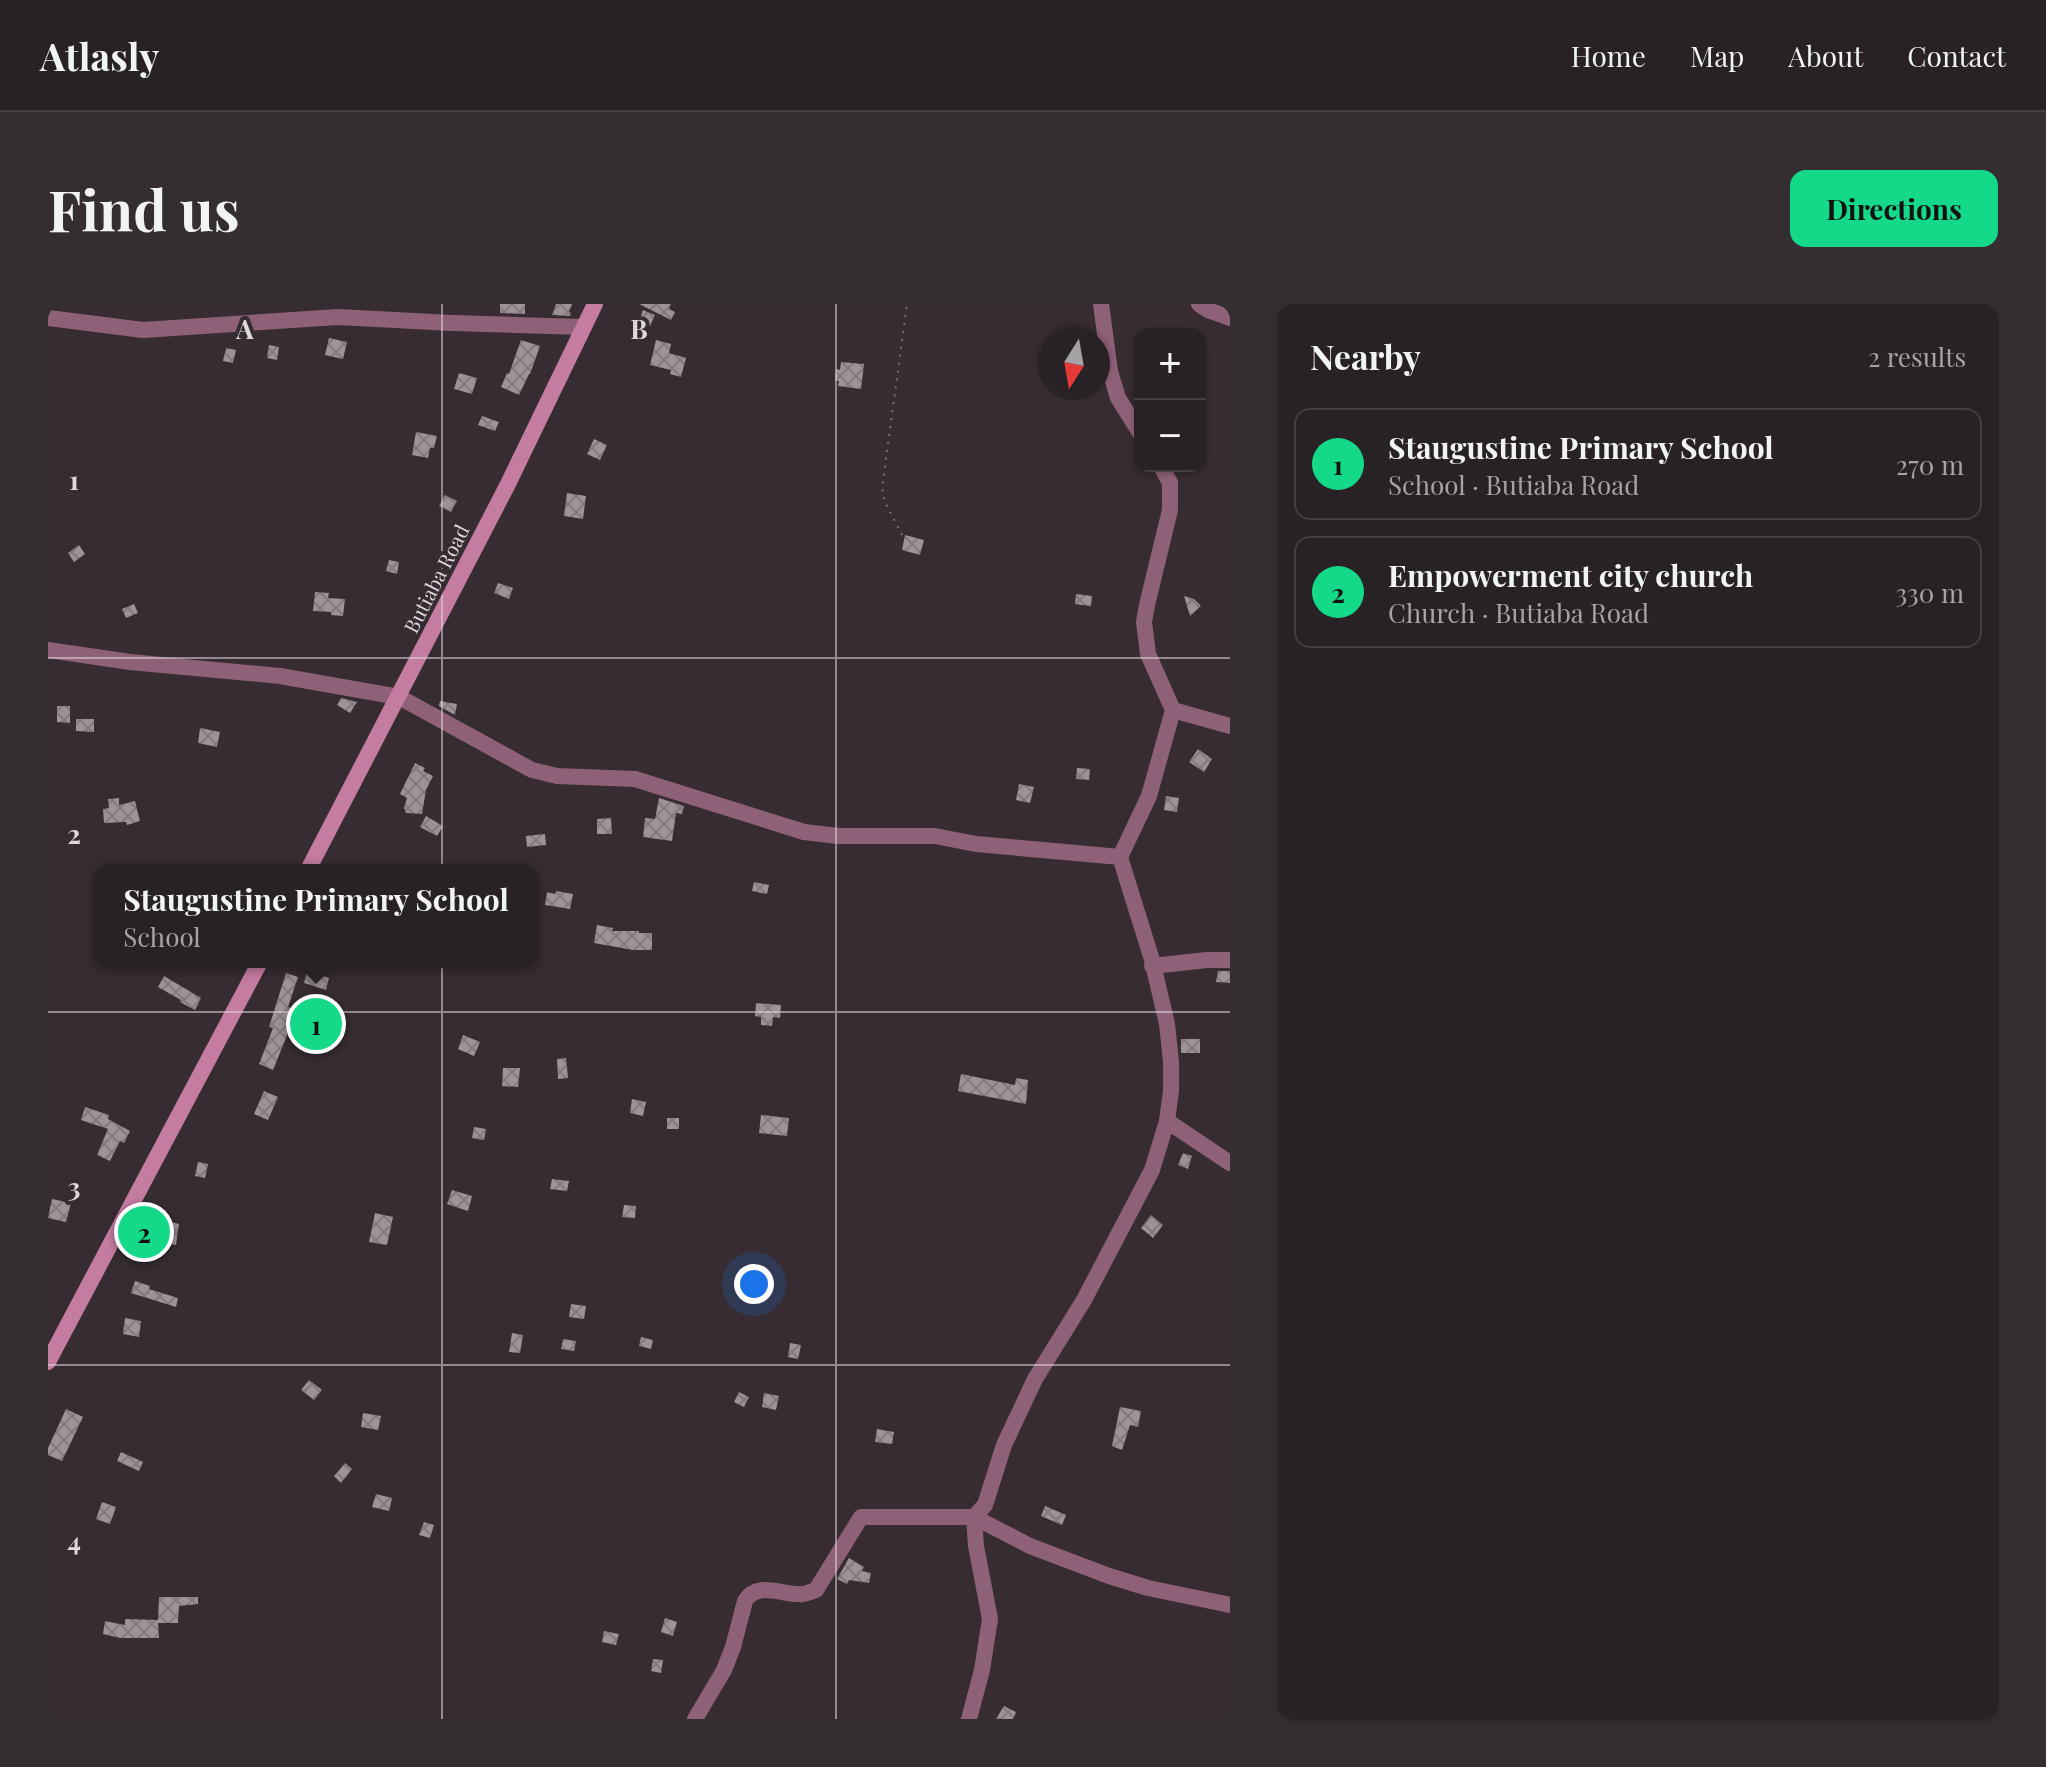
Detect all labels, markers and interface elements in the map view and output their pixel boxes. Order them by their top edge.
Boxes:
text: Atlasly [40,30,159,81]
text: Home [1571,37,1646,74]
text: Map [1690,37,1744,74]
text: About [1788,37,1863,74]
text: Contact [1907,37,2006,74]
button: Directions [1790,170,1998,247]
text: Find us [48,171,240,246]
text: A [235,311,254,346]
text: B [630,311,648,346]
north arrow [1038,328,1110,400]
map controls [1134,328,1206,472]
button: + [1134,328,1206,400]
text: Nearby [1310,333,1421,379]
text: 2 results [1868,339,1966,374]
button: − [1134,400,1206,472]
text: Staugustine Primary School [1388,427,1774,467]
text: 1 [1333,447,1343,482]
text: 270 m [1896,447,1964,482]
text: 1 [69,462,79,497]
text: School · Butiaba Road [1388,467,1639,502]
street label: Butiaba Road [397,519,475,637]
text: Empowerment city church [1388,555,1753,595]
text: 2 [1331,575,1345,610]
text: 330 m [1895,575,1964,610]
text: Church · Butiaba Road [1388,595,1649,630]
text: 2 [67,816,81,851]
popup [94,864,538,968]
text: Staugustine Primary School [123,879,509,919]
text: School [123,919,201,954]
pin: 1 [290,994,342,1054]
text: 3 [68,1169,80,1204]
pin: 2 [118,1202,170,1262]
your location [734,1264,774,1304]
text: 4 [67,1523,81,1558]

